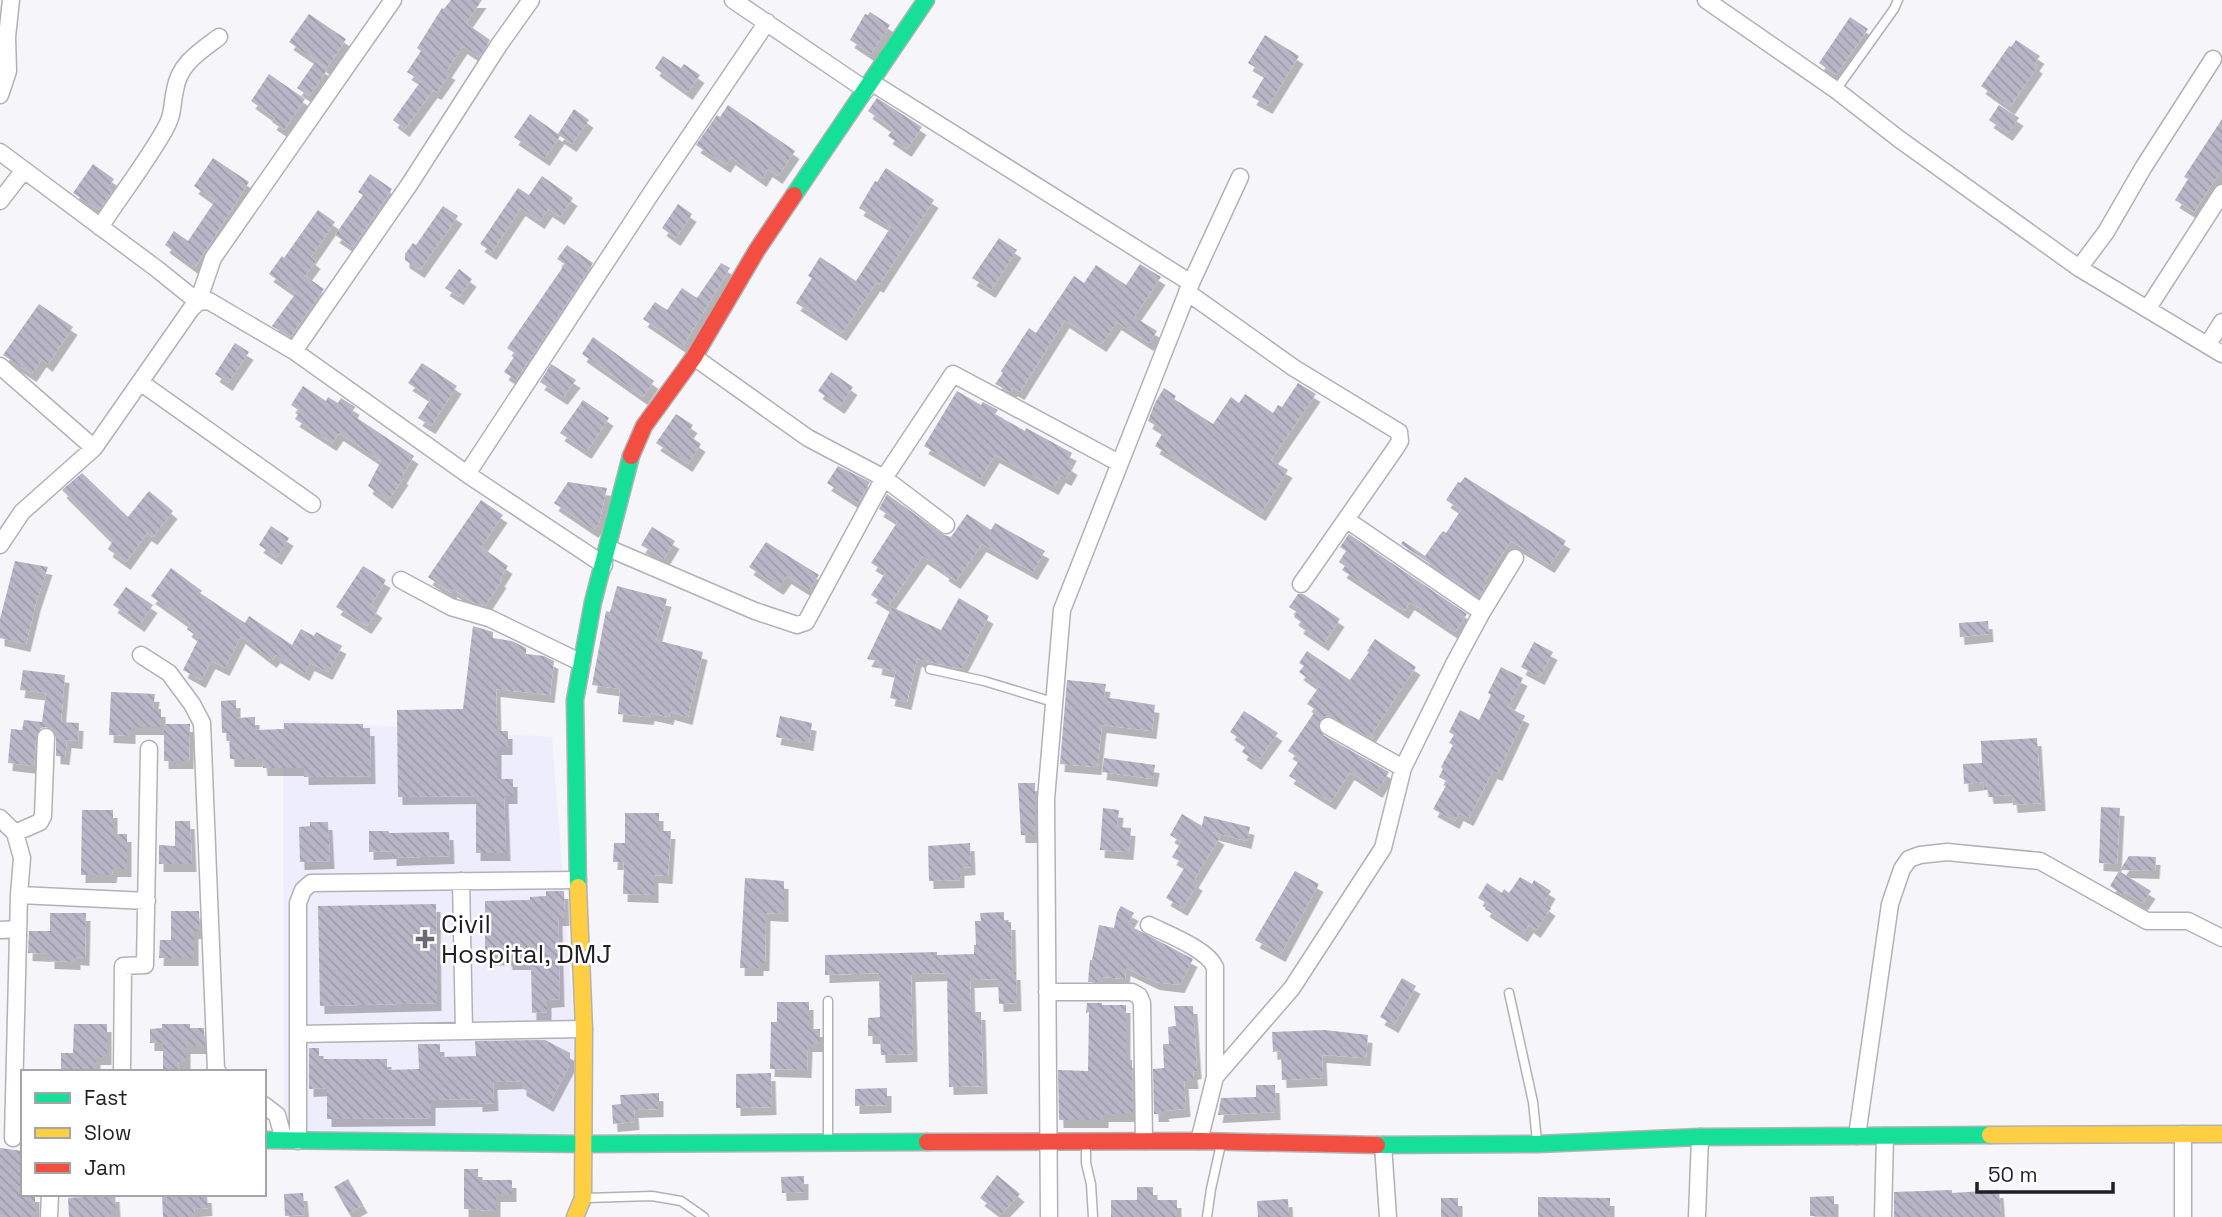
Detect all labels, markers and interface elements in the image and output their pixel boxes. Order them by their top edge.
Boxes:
place label: Civil Hospital, DMJ [441,907,612,971]
marker: Civil Hospital, DMJ [415,929,435,949]
legend [21,1070,266,1196]
text: Fast [84,1084,128,1111]
text: Slow [84,1119,132,1146]
scale bar [1977,1150,2114,1194]
text: Jam [84,1154,126,1181]
text: 50 m [1988,1161,2038,1188]

